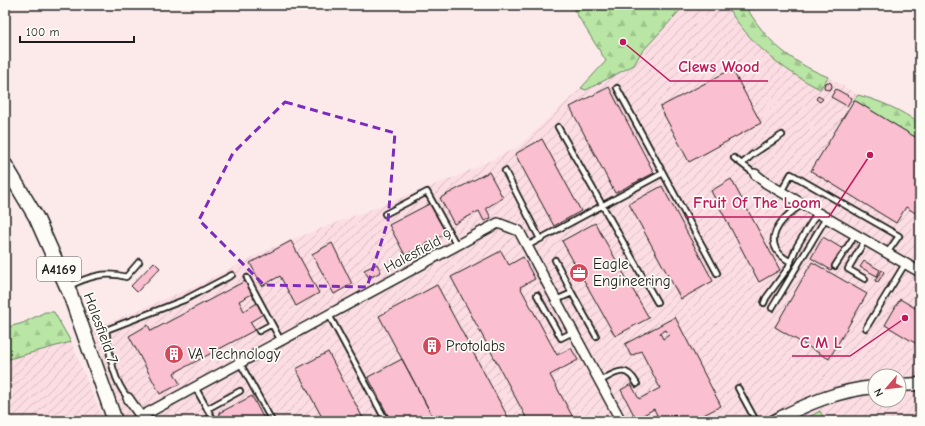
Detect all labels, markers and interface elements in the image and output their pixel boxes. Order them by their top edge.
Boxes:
scale bar [20,18,134,44]
text: 100 m [26,25,59,39]
callout: Clews Wood [670,53,768,81]
text: Clews Wood [678,58,760,76]
callout: Fruit Of The Loom [685,189,829,217]
text: Fruit Of The Loom [693,194,821,212]
street label: Halesfield 9 [381,225,455,277]
place label: Eagle Engineering [593,255,671,290]
road number: A4169 [37,257,81,281]
office icon: Eagle Engineering [568,262,590,284]
street label: Halesfield 7 [80,290,122,366]
callout: C M L [792,328,850,356]
text: C M L [800,334,842,352]
building icon: Protolabs [421,335,443,357]
place label: Protolabs [446,337,505,355]
building icon: VA Technology [163,343,185,365]
place label: VA Technology [188,345,281,363]
north arrow [867,368,907,408]
text: N [871,386,886,399]

